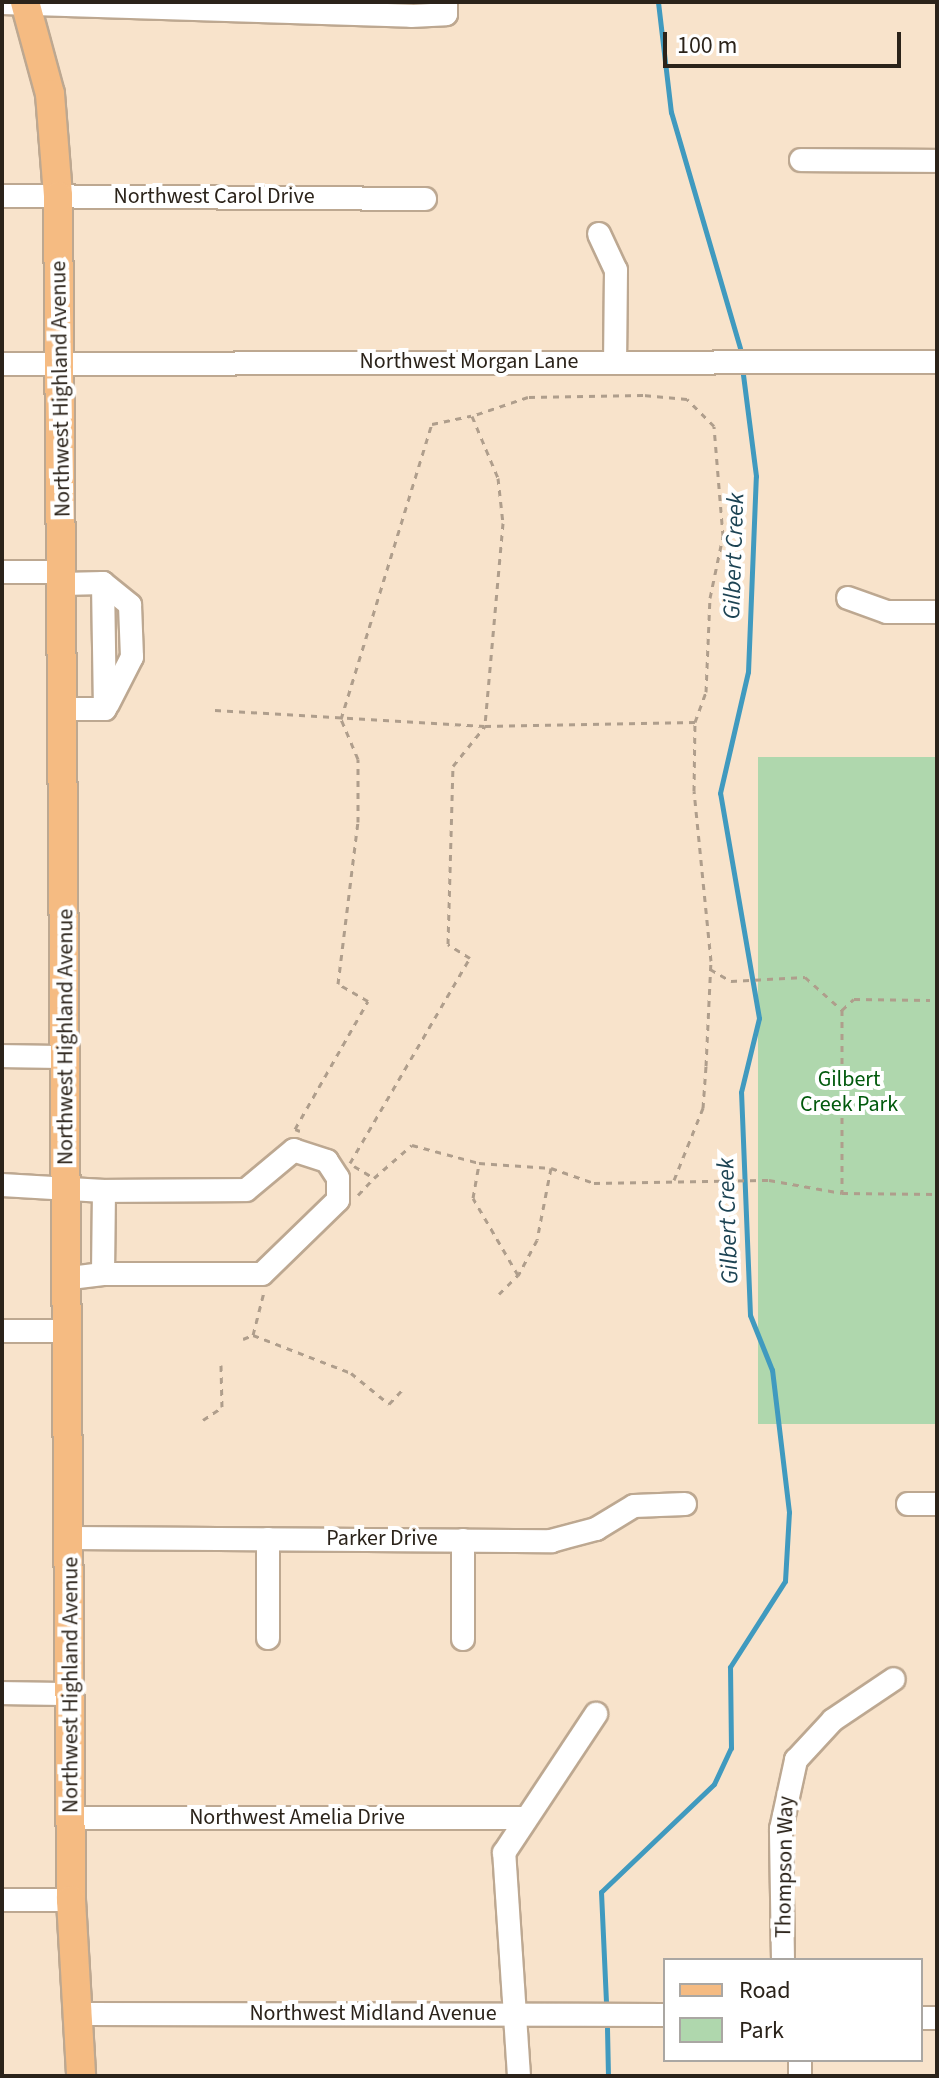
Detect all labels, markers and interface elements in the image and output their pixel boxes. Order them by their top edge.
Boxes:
scale bar [667,16,905,66]
text: 100 m [677,28,737,63]
street label: Northwest Carol Drive [113,184,315,210]
street label: Northwest Highland Avenue [46,261,76,517]
street label: Northwest Morgan Lane [360,349,578,375]
water label: Gilbert Creek [717,492,751,620]
street label: Northwest Highland Avenue [53,909,79,1165]
park label: Gilbert Creek Park [800,1066,898,1118]
water label: Gilbert Creek [711,1157,745,1285]
street label: Parker Drive [326,1526,438,1552]
street label: Northwest Highland Avenue [58,1557,84,1813]
street label: Thompson Way [771,1796,799,1938]
street label: Northwest Amelia Drive [189,1805,405,1831]
legend [663,1958,923,2062]
text: Road [739,1973,791,2008]
street label: Northwest Midland Avenue [249,2001,497,2027]
text: Park [739,2013,784,2048]

